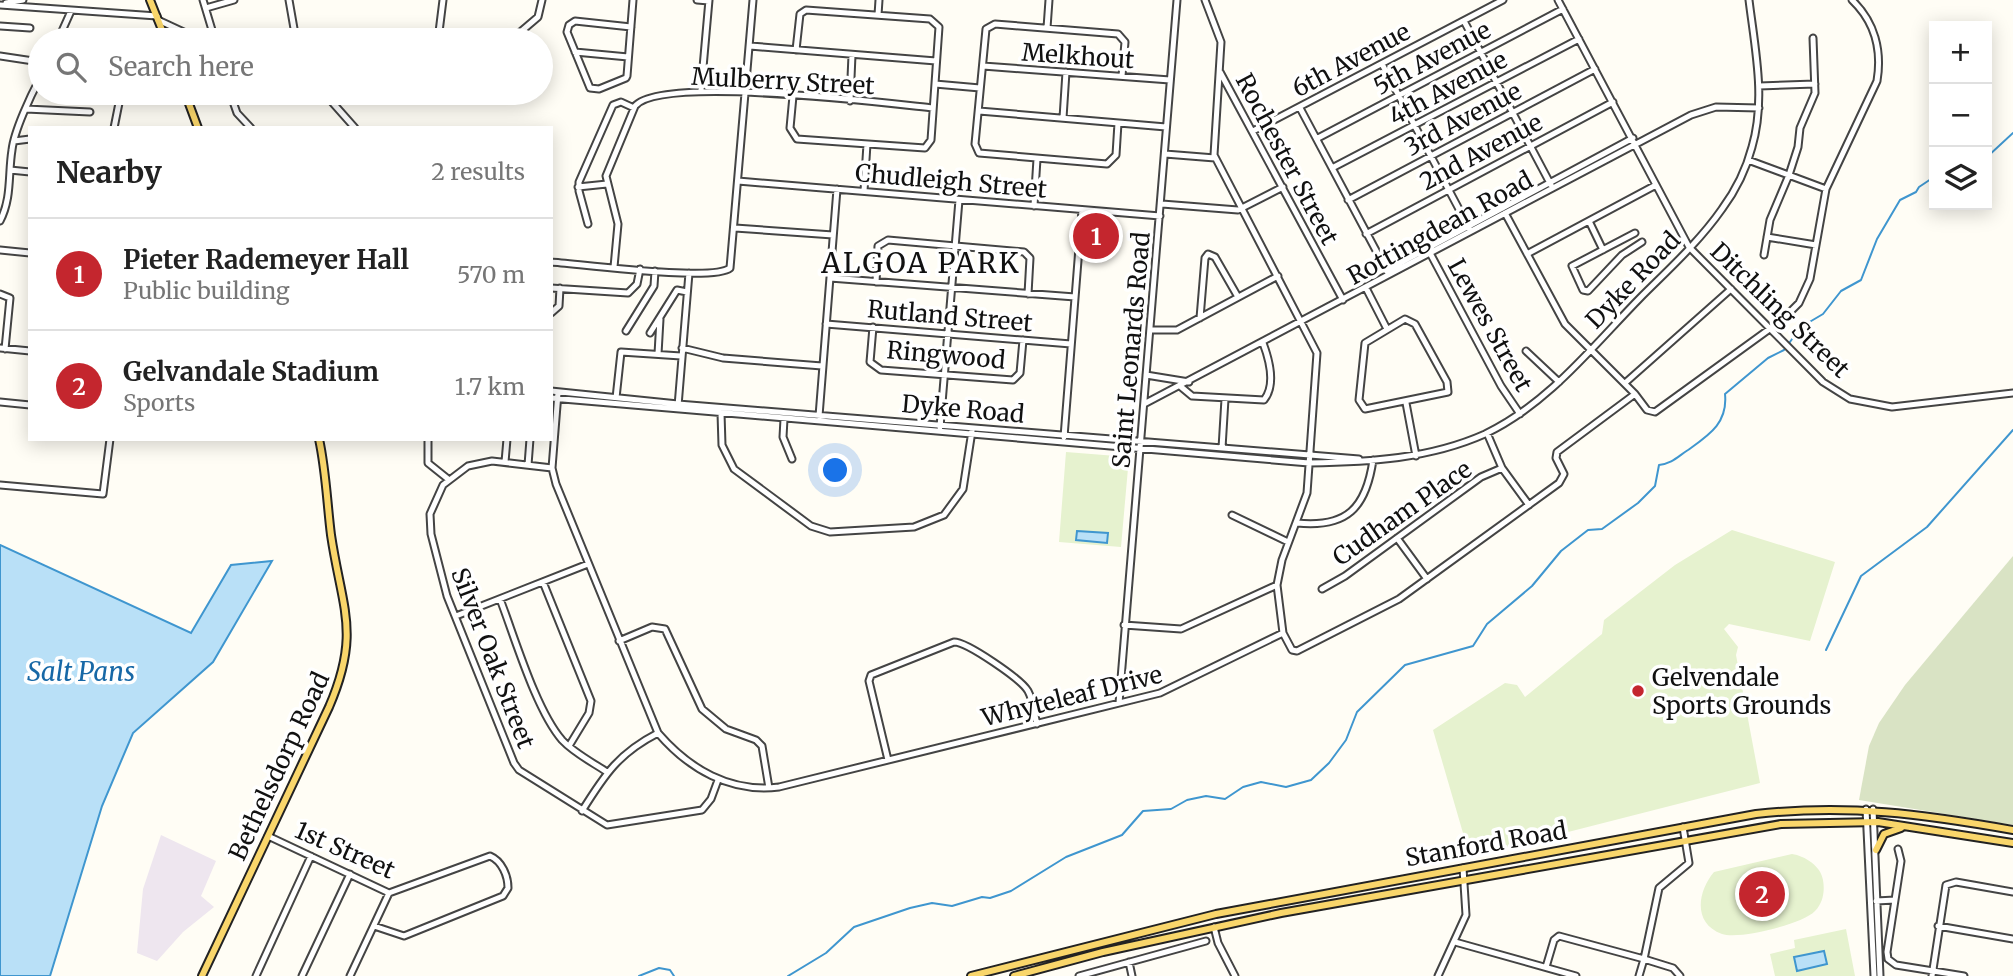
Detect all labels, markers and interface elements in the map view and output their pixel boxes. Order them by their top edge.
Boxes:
street label: 5th Avenue [1368,14,1496,102]
street label: 6th Avenue [1287,16,1415,104]
map controls [1929,21,1992,210]
button: + [1929,21,1992,84]
search box [28,28,553,105]
street label: Melkhout [1021,37,1136,75]
street label: 4th Avenue [1384,44,1512,132]
icon: search [52,48,90,86]
text: Search here [108,50,254,83]
street label: Mulberry Street [691,61,876,101]
street label: Rochester Street [1229,68,1346,251]
street label: 3rd Avenue [1399,75,1527,163]
button: − [1929,84,1992,147]
street label: 2nd Avenue [1414,107,1548,197]
button: layers [1929,147,1992,210]
text: Nearby [56,153,162,191]
text: 2 results [431,157,525,186]
street label: Chudleigh Street [854,157,1049,205]
street label: Rottingdean Road [1342,164,1538,292]
pin: 1 [1073,210,1119,262]
street label: Dyke Road [1579,225,1687,335]
street label: Saint Leonards Road [1105,230,1157,470]
street label: Ditchling Street [1704,236,1857,385]
text: Pieter Rademeyer Hall [123,243,409,276]
district label: ALGOA PARK [820,245,1021,281]
street label: Lewes Street [1441,253,1539,397]
text: 1 [74,260,84,289]
text: 570 m [457,260,525,289]
text: Public building [123,276,290,305]
street label: Rutland Street [866,293,1034,339]
street label: Ringwood [885,334,1007,376]
text: Gelvandale Stadium [123,355,379,388]
text: 2 [72,372,86,401]
text: 1.7 km [455,372,525,401]
text: Sports [123,388,195,417]
street label: Dyke Road [900,388,1026,430]
your location [818,453,852,487]
street label: Cudham Place [1326,454,1478,572]
street label: Silver Oak Street [444,563,542,753]
water label: Salt Pans [27,655,135,688]
street label: Whyteleaf Drive [978,659,1165,734]
place label: Gelvendale Sports Grounds [1652,662,1831,721]
street label: Bethelsdorp Road [222,667,336,865]
marker: Gelvendale Sports Grounds [1630,683,1646,699]
street label: 1st Street [290,814,400,886]
street label: Stanford Road [1403,815,1569,873]
pin: 2 [1739,868,1785,920]

